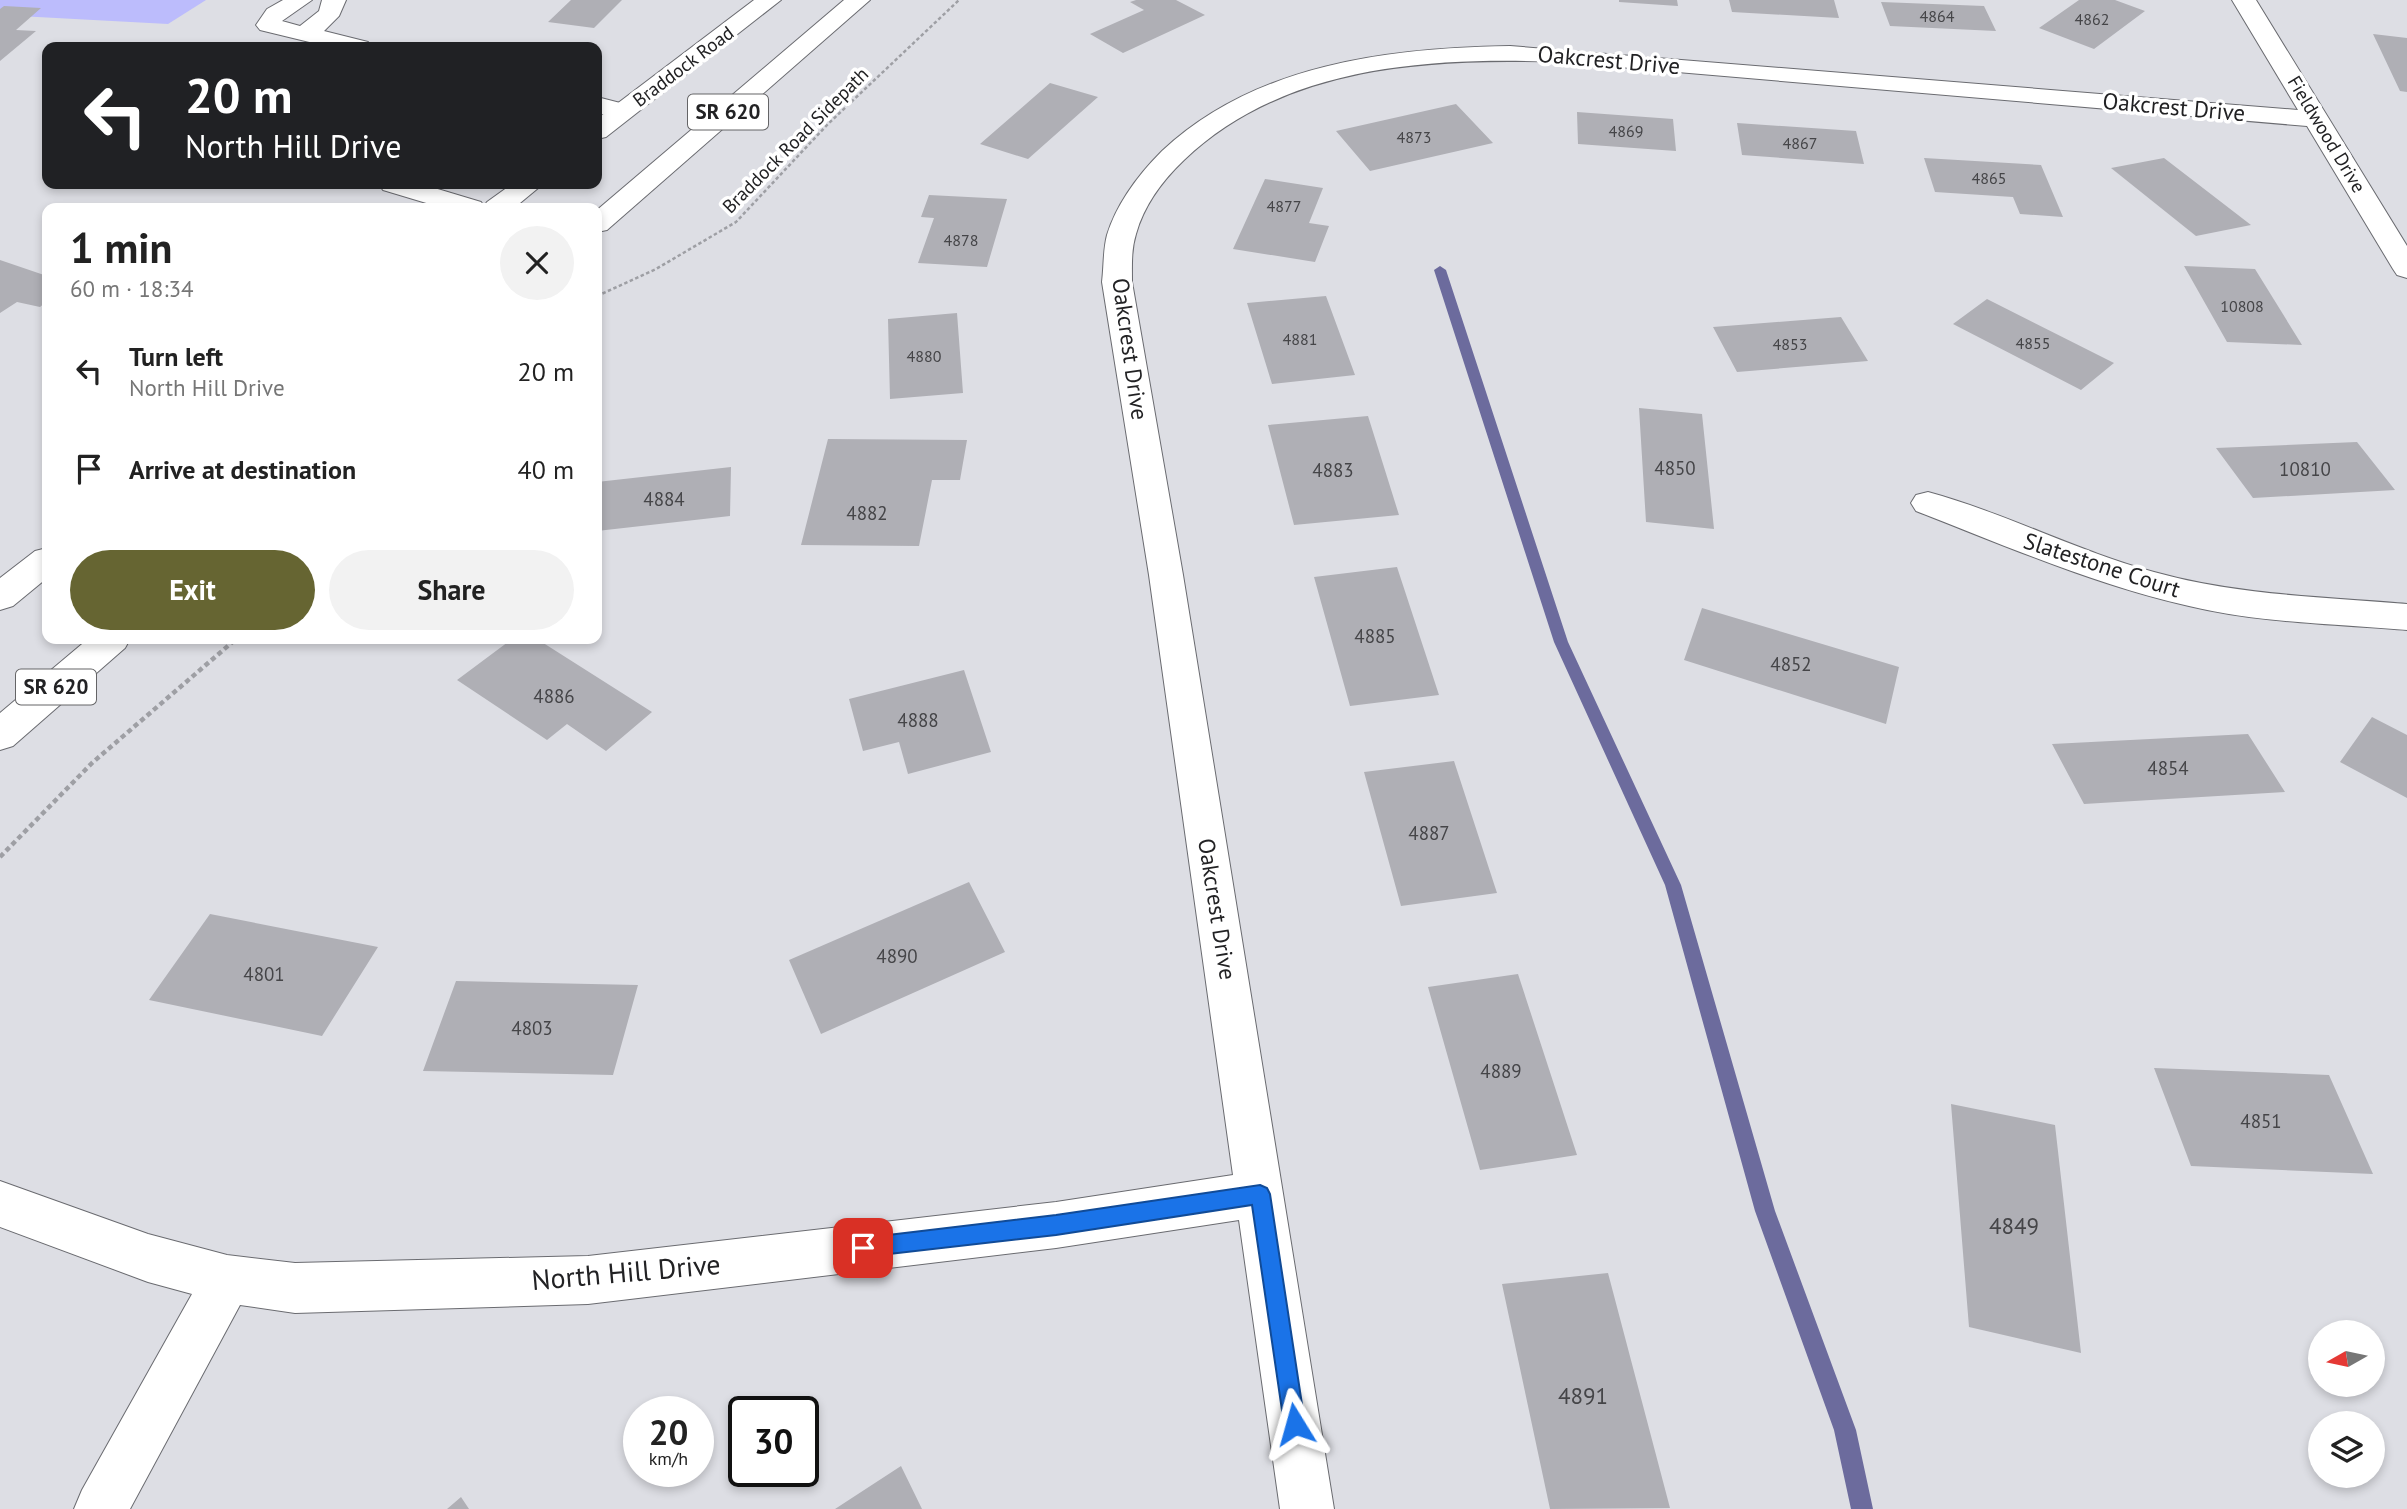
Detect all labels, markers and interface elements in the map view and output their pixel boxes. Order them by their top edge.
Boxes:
house number: 4864 [1920,6,1955,26]
house number: 4862 [2075,9,2109,29]
street label: Braddock Road [628,20,738,112]
street label: Oakcrest Drive [1537,39,1682,80]
street label: Braddock Road Sidepath [717,62,873,218]
text: 20 m [185,63,292,127]
icon: left [70,70,161,161]
street label: Fieldwood Drive [2283,71,2371,197]
street label: Oakcrest Drive [2102,86,2247,127]
road number: SR 620 [688,94,768,130]
house number: 4869 [1609,121,1643,141]
text: North Hill Drive [185,125,401,167]
house number: 4873 [1397,127,1431,147]
house number: 4867 [1783,133,1817,153]
house number: 4865 [1972,168,2006,188]
house number: 4877 [1267,196,1301,216]
text: 1 min [70,220,172,275]
button: close [500,226,574,300]
house number: 4878 [944,230,978,250]
text: 60 m · 18:34 [70,274,194,303]
street label: Oakcrest Drive [1106,276,1155,422]
house number: 10808 [2220,296,2264,316]
house number: 4881 [1283,329,1317,349]
house number: 4855 [2016,333,2050,353]
house number: 4853 [1773,334,1807,354]
text: Turn left [129,340,223,373]
house number: 4880 [907,346,942,366]
icon: left [70,352,108,390]
text: 20 m [518,355,574,388]
text: North Hill Drive [129,373,285,402]
icon: arrive [70,450,108,488]
text: Arrive at destination [129,453,356,486]
text: 40 m [518,453,574,486]
house number: 4850 [1654,456,1696,480]
house number: 10810 [2279,457,2331,481]
house number: 4883 [1312,458,1354,482]
house number: 4884 [643,487,685,511]
house number: 4882 [846,501,888,525]
street label: Slatestone Court [2020,526,2184,604]
button: Exit [70,550,315,630]
button: Share [329,550,574,630]
house number: 4885 [1354,624,1396,648]
house number: 4852 [1770,652,1812,676]
road number: SR 620 [16,670,96,704]
house number: 4886 [533,684,575,708]
house number: 4888 [897,708,939,732]
house number: 4854 [2147,756,2189,780]
house number: 4887 [1408,821,1450,845]
street label: Oakcrest Drive [1192,836,1243,982]
house number: 4890 [876,944,918,968]
house number: 4801 [243,962,285,986]
house number: 4803 [511,1016,553,1040]
house number: 4889 [1480,1059,1522,1083]
house number: 4851 [2240,1109,2282,1133]
house number: 4849 [1989,1211,2039,1240]
pin [833,1218,893,1278]
icon: arrive [844,1229,882,1267]
street label: North Hill Drive [530,1245,722,1298]
north arrow [2308,1320,2385,1396]
map controls [2308,1320,2385,1488]
house number: 4891 [1558,1381,1608,1410]
position arrow [1258,1387,1332,1461]
speed limit sign: 30 [728,1396,819,1487]
text: 20 [649,1409,688,1455]
button: layers [2308,1411,2385,1488]
text: km/h [649,1447,688,1470]

